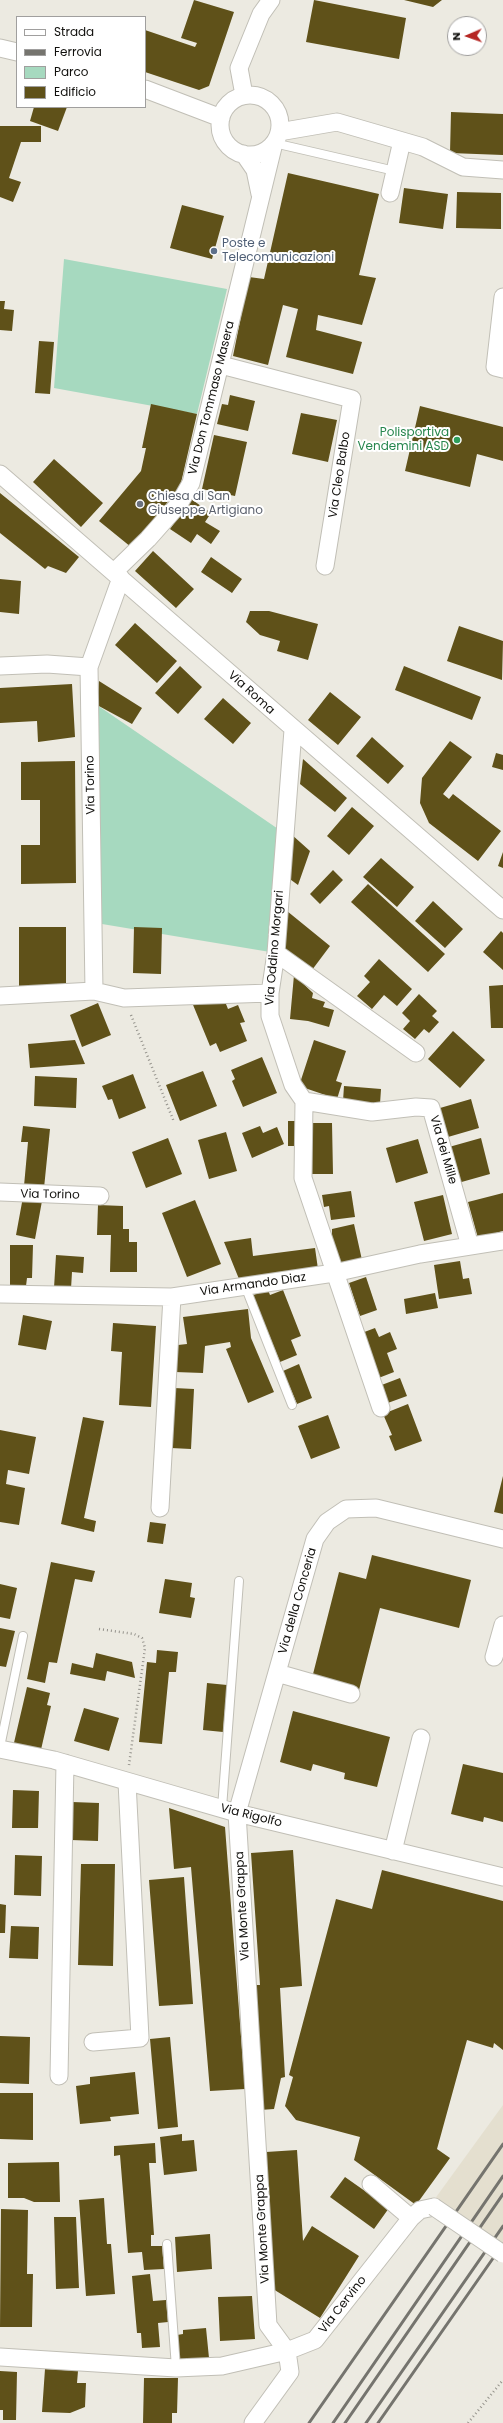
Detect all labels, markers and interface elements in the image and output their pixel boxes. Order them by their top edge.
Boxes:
legend [16,16,146,108]
north arrow [447,16,487,56]
text: Strada [54,23,94,40]
text: N [448,32,464,41]
text: Ferrovia [54,43,102,60]
text: Parco [54,63,89,80]
text: Edificio [54,83,96,100]
place label: Poste e Telecomunicazioni [222,237,334,265]
marker: Poste e Telecomunicazioni [209,246,219,256]
street label: Via Don Tommaso Masera [186,319,238,477]
place label: Polisportiva Vendemini ASD [357,426,449,454]
street label: Via Cleo Balbo [326,431,354,519]
marker: Polisportiva Vendemini ASD [452,435,462,445]
place label: Chiesa di San Giuseppe Artigiano [148,490,263,518]
marker: Chiesa di San Giuseppe Artigiano [135,499,145,509]
street label: Via Roma [225,668,277,718]
street label: Via Torino [83,755,99,815]
street label: Via Oddino Morgari [263,890,287,1006]
street label: Via dei Mille [426,1114,460,1186]
street label: Via Torino [20,1187,80,1203]
street label: Via Armando Diaz [199,1270,307,1300]
street label: Via della Conceria [276,1546,320,1656]
street label: Via Rigolfo [219,1801,283,1831]
street label: Via Monte Grappa [233,1851,253,1961]
street label: Via Monte Grappa [253,2174,273,2284]
street label: Via Cervino [316,2274,370,2336]

